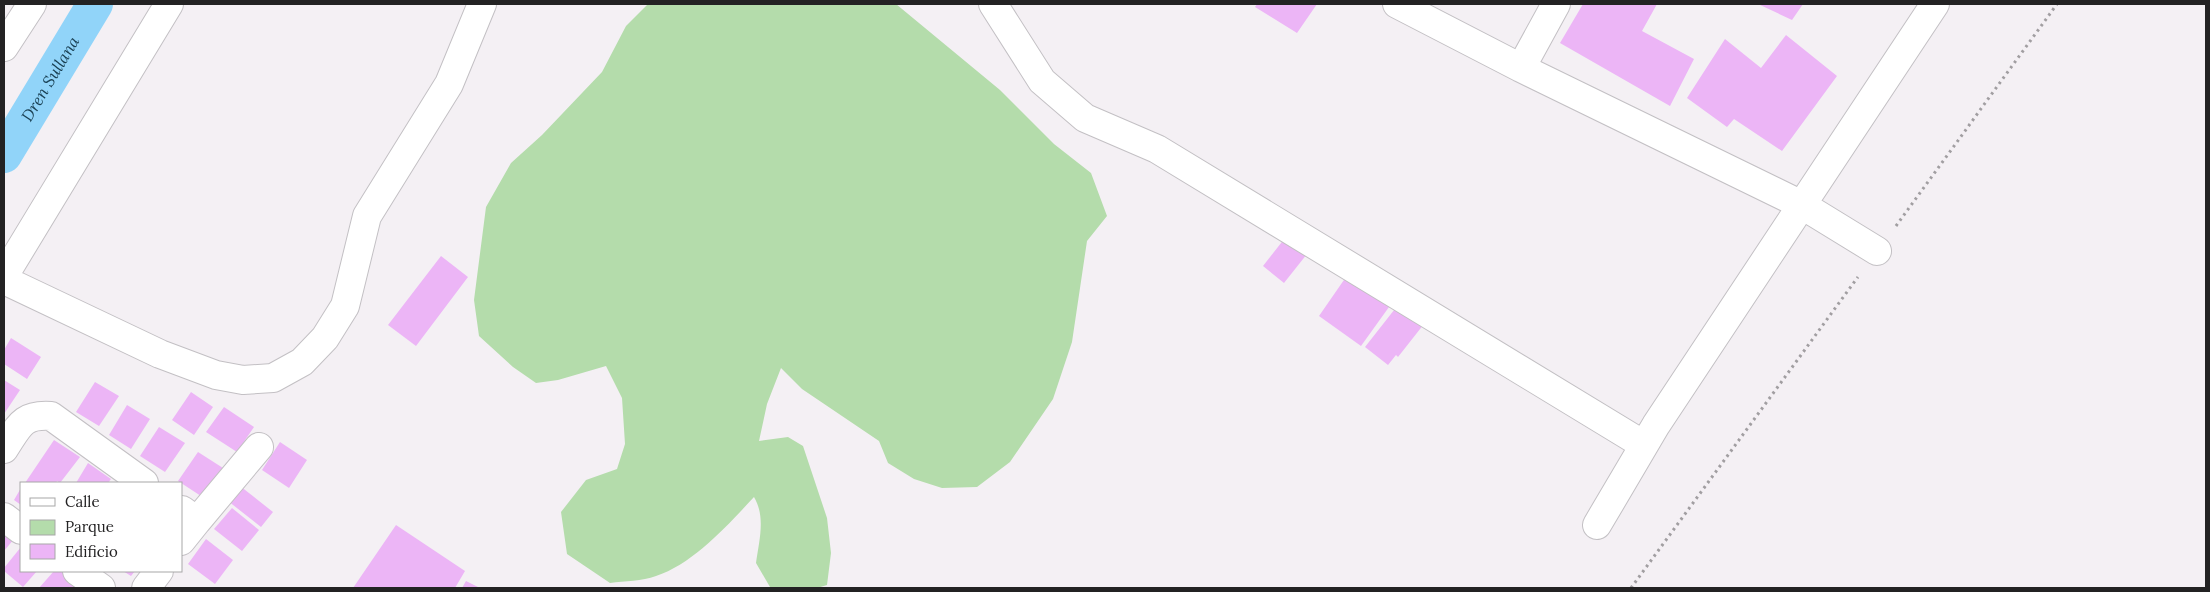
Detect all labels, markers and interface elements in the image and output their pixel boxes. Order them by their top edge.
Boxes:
water label: Dren Sullana [17,32,83,125]
legend [20,482,182,572]
text: Calle [65,492,100,511]
text: Parque [65,517,114,536]
text: Edificio [65,542,118,561]

